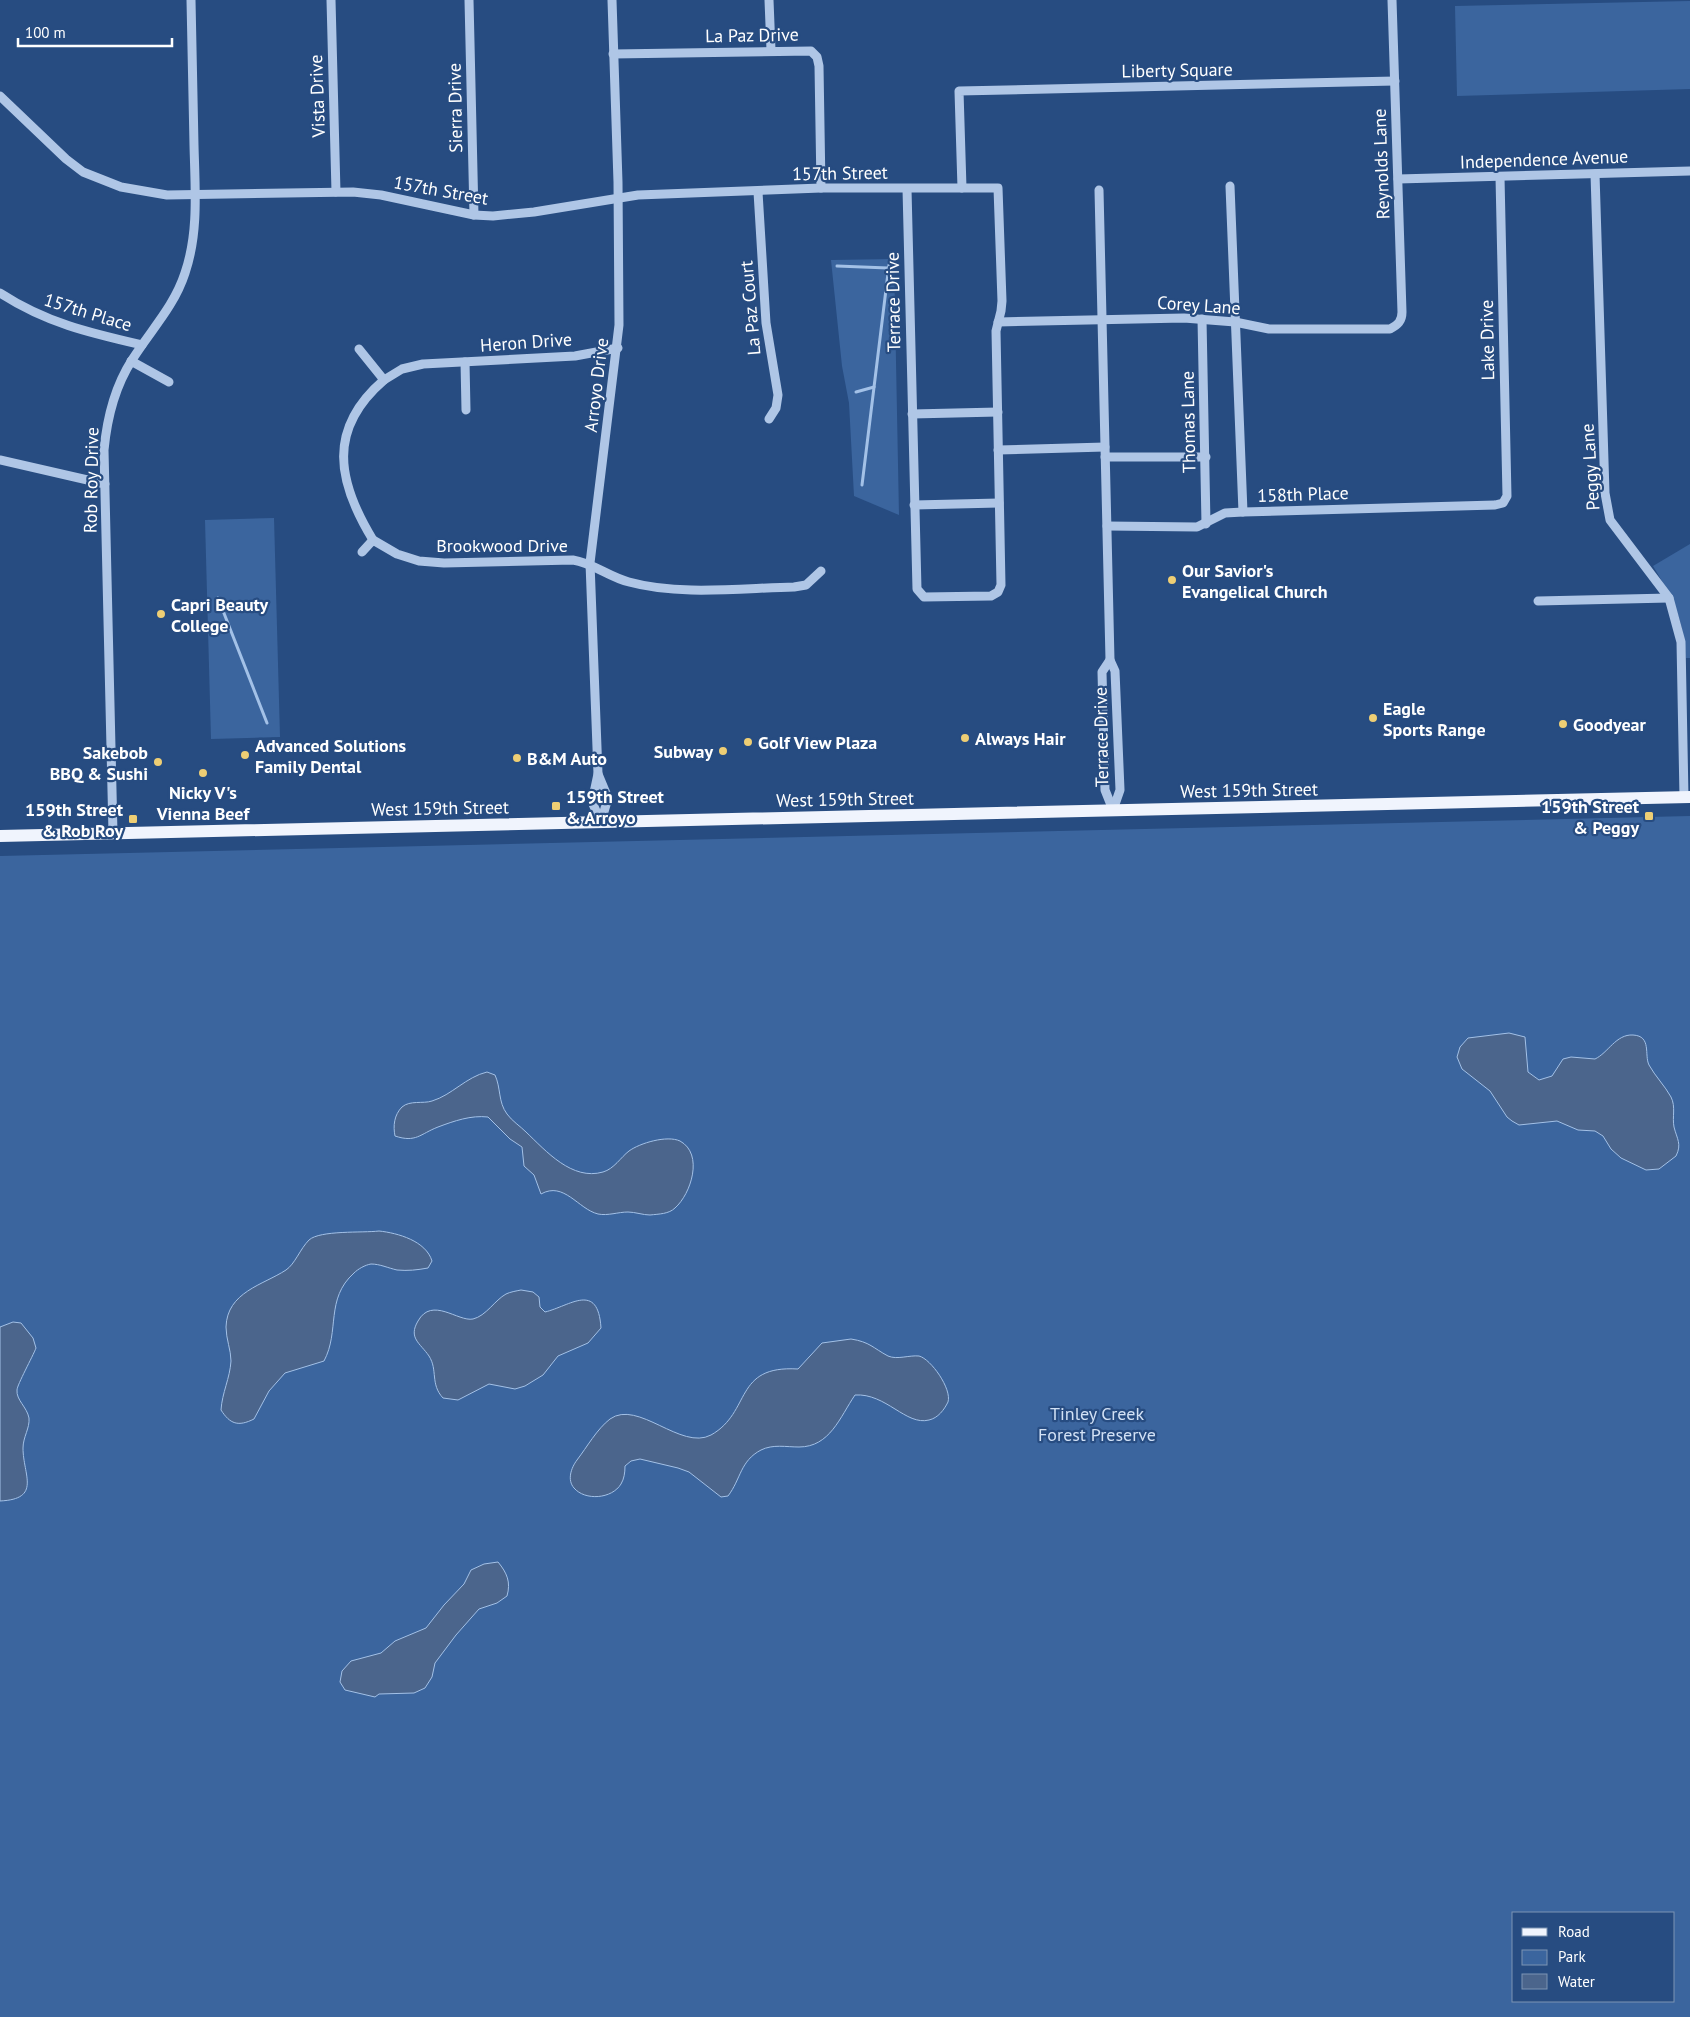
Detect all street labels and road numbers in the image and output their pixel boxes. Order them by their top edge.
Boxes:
street label: La Paz Drive [705,23,799,47]
street label: Vista Drive [304,54,330,139]
street label: Liberty Square [1121,58,1233,82]
street label: Sierra Drive [443,63,467,153]
street label: Reynolds Lane [1368,108,1394,220]
street label: Independence Avenue [1459,145,1629,173]
street label: 157th Street [792,161,888,185]
street label: 157th Street [392,170,490,210]
street label: Terrace Drive [881,252,905,352]
street label: La Paz Court [734,260,766,356]
street label: 157th Place [41,288,135,336]
street label: Corey Lane [1157,291,1241,319]
street label: Lake Drive [1475,300,1499,380]
street label: Heron Drive [479,327,573,357]
street label: Arroyo Drive [579,336,613,434]
street label: Thomas Lane [1176,371,1200,473]
street label: Peggy Lane [1575,423,1605,511]
street label: Rob Roy Drive [79,427,103,533]
street label: 158th Place [1257,481,1349,507]
street label: Brookwood Drive [436,534,568,557]
street label: Terrace Drive [1089,687,1113,787]
street label: West 159th Street [1180,777,1318,803]
street label: West 159th Street [776,786,914,812]
street label: West 159th Street [371,795,509,821]

